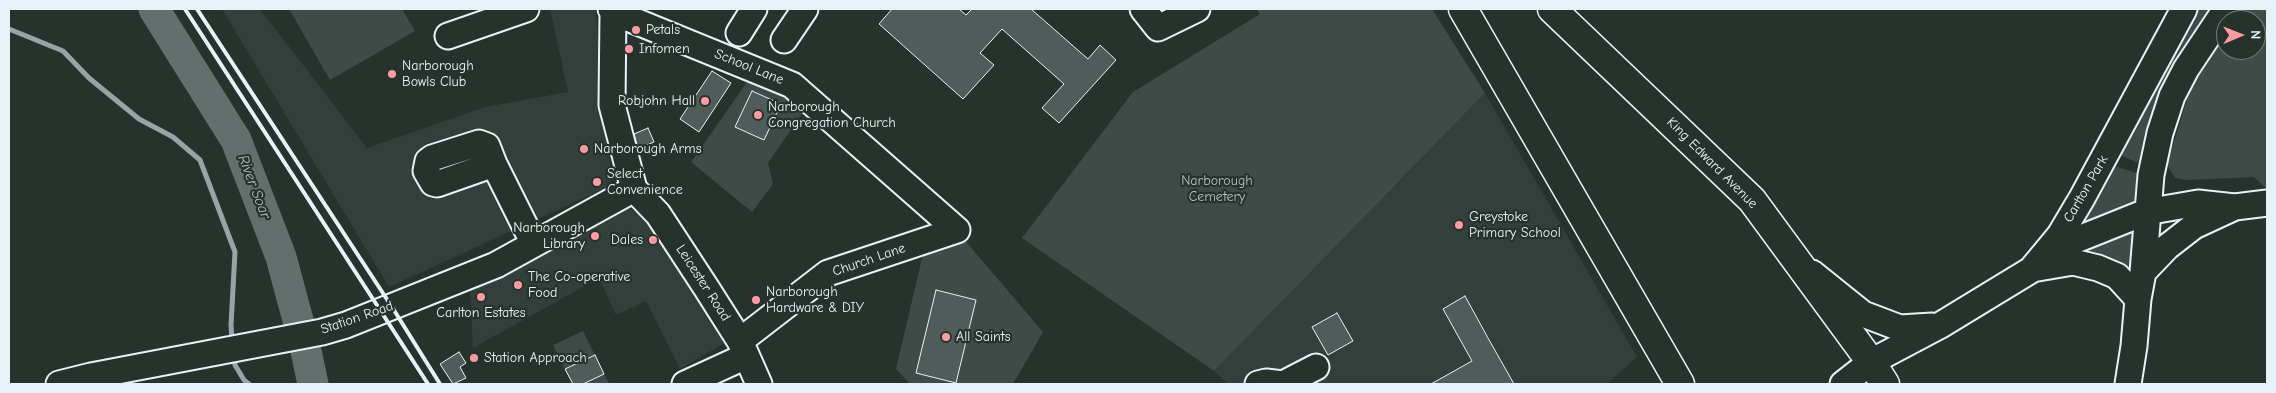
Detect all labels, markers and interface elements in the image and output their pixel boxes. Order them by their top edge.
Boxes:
north arrow [2216,10,2266,60]
place label: Petals [646,22,680,38]
marker: Petals [630,24,642,36]
text: N [2247,30,2264,39]
place label: Infomen [639,41,690,57]
marker: Infomen [623,43,635,55]
street label: School Lane [712,45,786,89]
place label: Narborough Bowls Club [402,58,474,90]
marker: Narborough Bowls Club [386,68,398,80]
place label: Robjohn Hall [618,93,695,109]
marker: Robjohn Hall [699,95,711,107]
place label: Narborough Congregation Church [768,99,896,132]
marker: Narborough Congregation Church [752,109,764,121]
street label: King Edward Avenue [1663,114,1761,212]
place label: Narborough Arms [594,141,701,157]
marker: Narborough Arms [578,143,590,155]
street label: Carlton Park [2060,152,2112,226]
water label: River Soar [234,153,274,221]
place label: Select Convenience [607,166,683,198]
park label: Narborough Cemetery [1181,173,1253,206]
marker: Select Convenience [591,176,603,188]
place label: Greystoke Primary School [1469,209,1561,242]
marker: Greystoke Primary School [1453,219,1465,231]
place label: Narborough Library [513,220,585,252]
marker: Narborough Library [589,230,601,242]
place label: Dales [611,232,643,248]
marker: Dales [647,234,659,246]
street label: Church Lane [830,240,908,280]
street label: Leicester Road [672,242,734,324]
place label: The Co-operative Food [528,269,630,302]
marker: The Co-operative Food [512,279,524,291]
place label: Narborough Hardware & DIY [766,284,864,316]
marker: Carlton Estates [475,291,487,303]
marker: Narborough Hardware & DIY [750,294,762,306]
street label: Station Road [318,298,396,338]
place label: Carlton Estates [436,305,526,321]
place label: All Saints [956,329,1011,345]
marker: All Saints [940,331,952,343]
place label: Station Approach [484,350,587,366]
marker: Station Approach [468,352,480,364]

